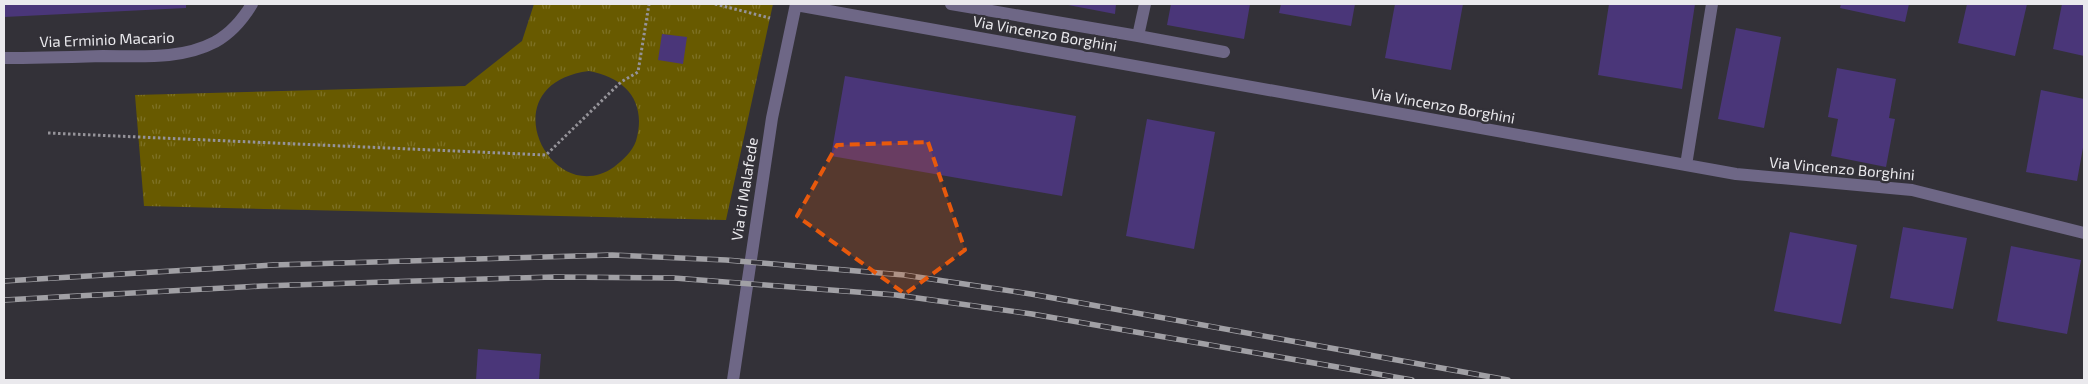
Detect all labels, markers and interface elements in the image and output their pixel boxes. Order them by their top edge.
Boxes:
street label: Via Vincenzo Borghini [971,11,1119,55]
street label: Via Erminio Macario [39,28,175,50]
street label: Via Vincenzo Borghini [1369,83,1517,127]
street label: Via di Malafede [727,136,761,242]
street label: Via Vincenzo Borghini [1768,153,1916,183]

